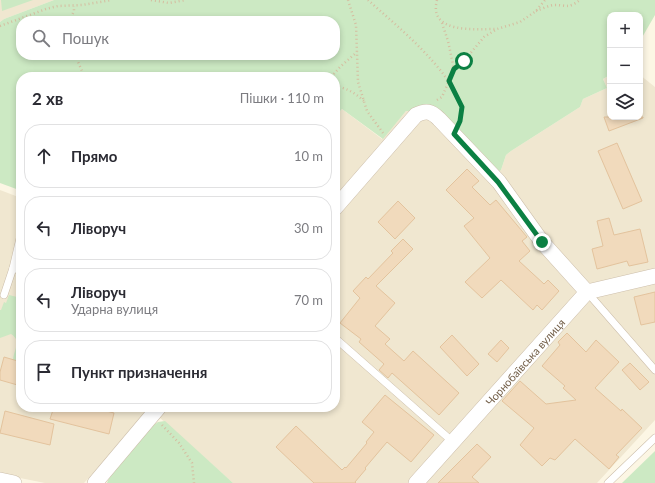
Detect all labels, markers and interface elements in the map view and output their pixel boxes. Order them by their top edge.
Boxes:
map controls [607,12,643,120]
button: + [607,12,643,48]
search box [16,16,340,60]
icon: search [30,27,52,49]
text: Пошук [62,29,109,47]
button: − [607,48,643,84]
route start [455,52,473,70]
button: layers [607,84,643,120]
text: 2 хв [32,88,63,109]
text: Пішки · 110 m [240,90,324,106]
icon: ahead [33,145,55,167]
text: Прямо [71,147,117,165]
text: 10 m [294,148,323,164]
icon: left [33,217,55,239]
text: Ліворуч [71,219,126,237]
text: 30 m [294,220,323,236]
route end [533,233,551,251]
text: Ліворуч [71,283,126,301]
icon: left [33,289,55,311]
text: 70 m [294,292,323,308]
text: Ударна вулиця [71,301,158,317]
street label: Чорнобаївська вулиця [483,316,567,408]
icon: arrive [33,361,55,383]
text: Пункт призначення [71,363,207,381]

